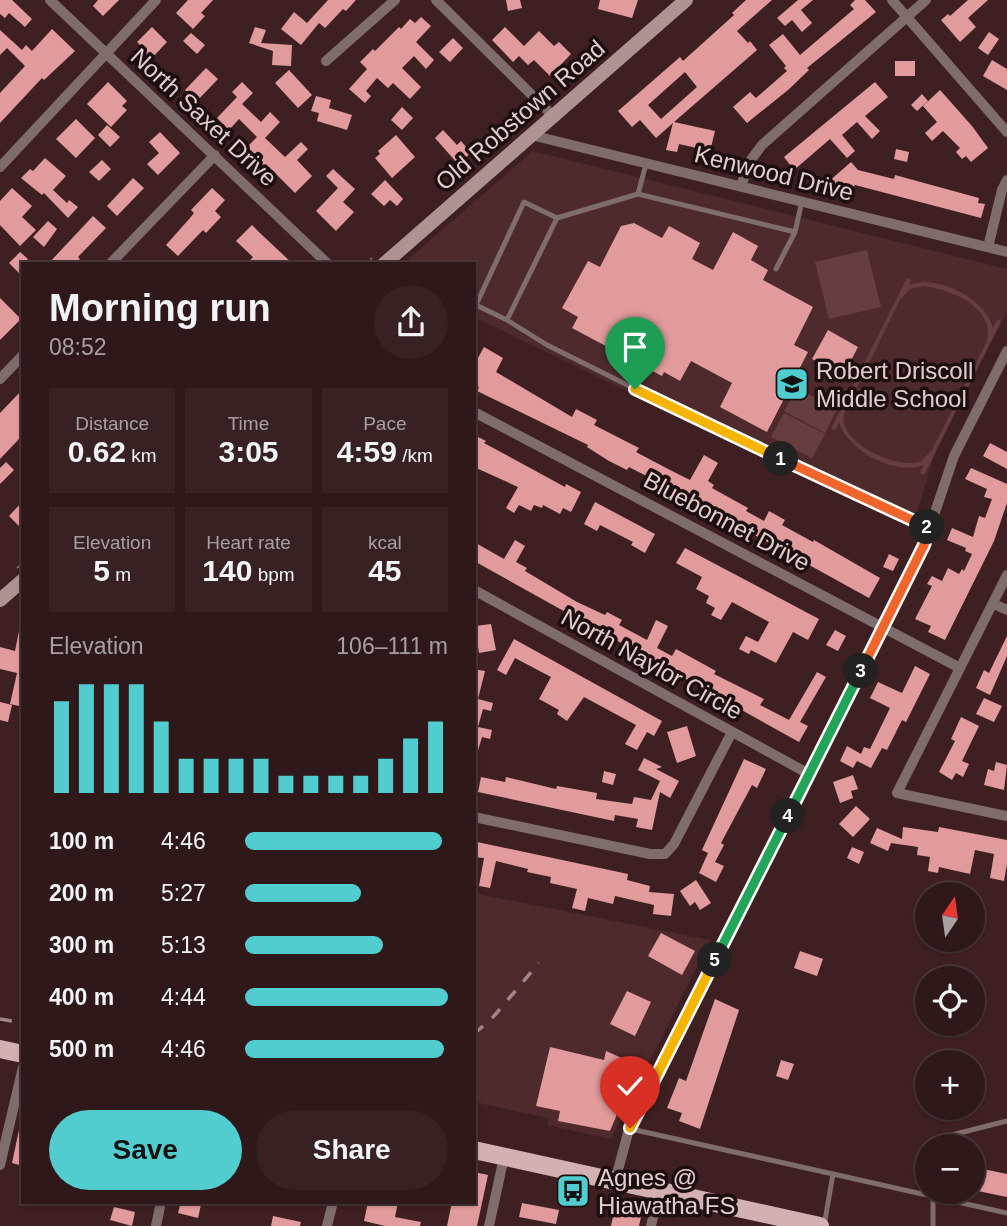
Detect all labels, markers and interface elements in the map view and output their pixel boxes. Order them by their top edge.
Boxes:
street label: Old Robstown Road [430,34,610,196]
street label: North Saxet Drive [126,43,282,191]
street label: Kenwood Drive [692,140,856,206]
button: share [374,285,448,359]
text: Morning run [49,287,271,329]
pin [605,317,665,389]
icon: arrive [616,328,654,366]
text: 08:52 [49,334,107,360]
place label: Robert Driscoll Middle School [816,357,973,412]
school or university icon: Robert Driscoll Middle School [773,365,811,403]
text: Distance [75,413,149,434]
text: Time [228,413,269,434]
text: Pace [363,413,406,434]
text: 0.62 [68,435,126,468]
text: 3:05 [218,435,279,468]
text: 4:59 [337,435,397,468]
pin: 1 [764,442,798,476]
text: km [126,445,157,466]
text: /km [397,445,433,466]
text: 1 [775,448,786,469]
street label: Bluebonnet Drive [639,466,815,576]
pin: 2 [909,510,944,544]
text: 2 [921,516,932,537]
text: Elevation [73,532,151,553]
text: Heart rate [206,532,291,553]
text: kcal [368,532,402,553]
text: 5 [93,554,110,587]
text: 140 [202,554,252,587]
text: 45 [368,554,402,587]
text: m [110,564,131,585]
text: bpm [252,564,295,585]
street label: North Naylor Circle [557,603,747,725]
text: Elevation [49,633,144,659]
text: 106–111 m [336,633,448,659]
pin: 3 [844,654,878,688]
text: 3 [855,660,866,681]
pin: 4 [770,798,806,834]
text: 4 [782,805,793,826]
text: 100 m [49,828,114,854]
text: 4:46 [161,828,206,854]
text: 200 m [49,880,114,906]
text: 5:27 [161,880,206,906]
north arrow [915,882,985,952]
map controls [915,882,985,1204]
text: 300 m [49,932,114,958]
text: 5:13 [161,932,206,958]
pin: 5 [698,942,732,978]
text: 5 [709,949,720,970]
button: locate [915,966,985,1036]
text: 400 m [49,984,114,1010]
text: 4:44 [161,984,206,1010]
text: 500 m [49,1036,114,1062]
text: 4:46 [161,1036,206,1062]
button: + [915,1050,985,1120]
pin [600,1056,660,1128]
icon: check [611,1067,649,1105]
button: Save [49,1110,242,1190]
button: Share [256,1110,448,1190]
button: − [915,1134,985,1204]
place label: Agnes @ Hiawatha FS [598,1164,735,1219]
bus stop icon: Agnes @ Hiawatha FS [554,1172,592,1210]

